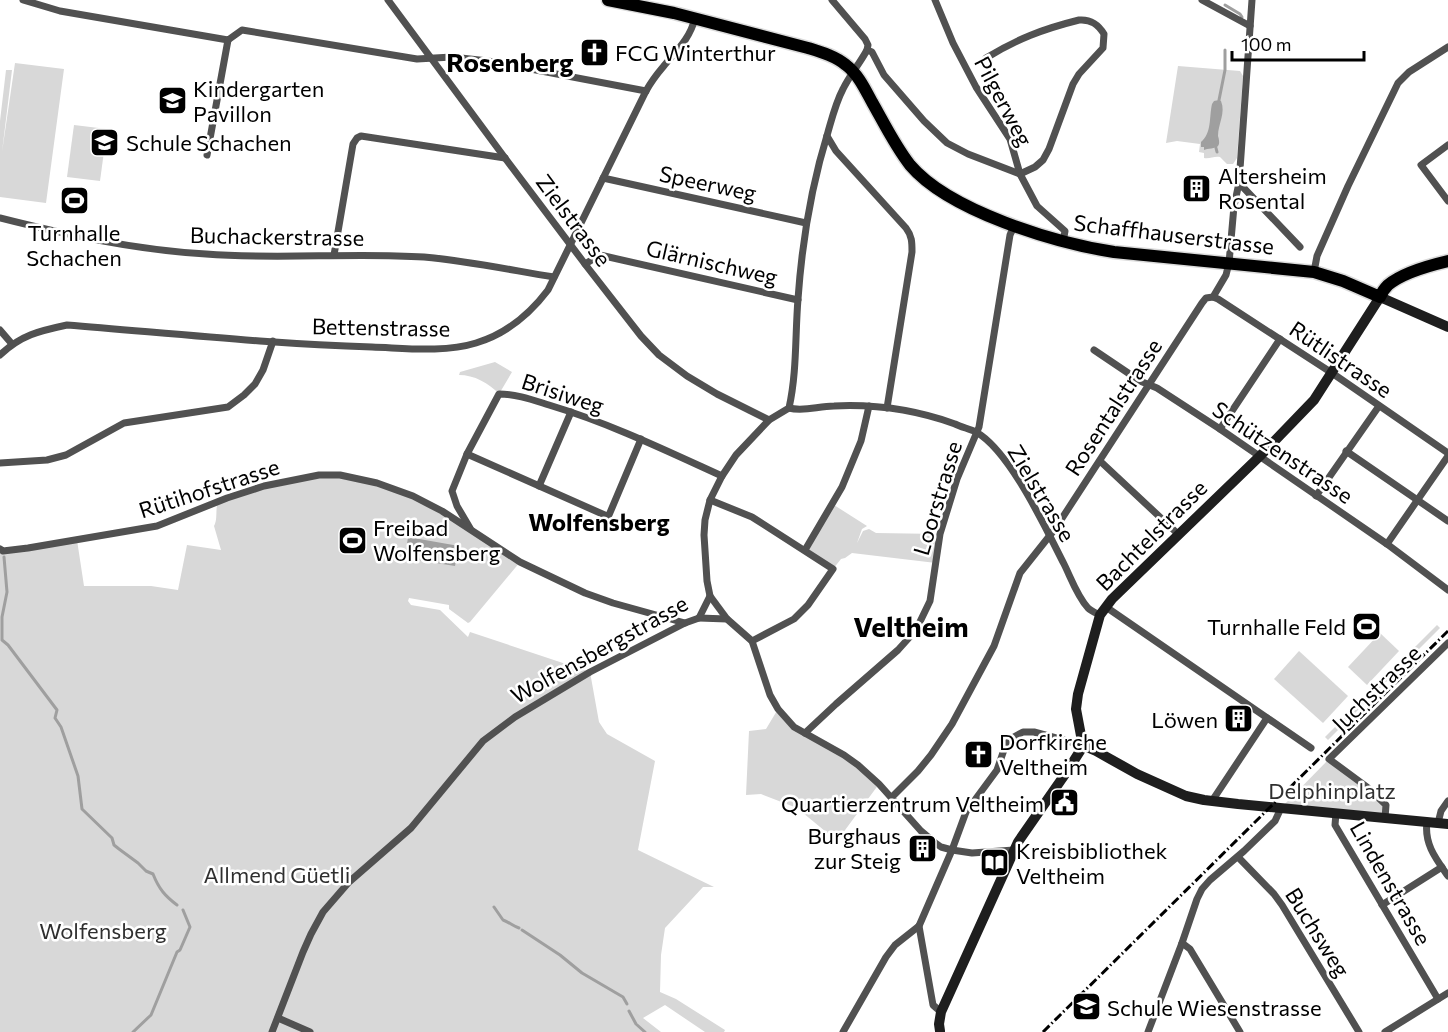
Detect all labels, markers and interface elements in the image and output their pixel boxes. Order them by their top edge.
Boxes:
scale bar [1232,24,1364,62]
text: 100 m [1241,33,1291,55]
church icon: FCG Winterthur [578,36,610,68]
place label: FCG Winterthur [615,39,776,66]
district label: Rosenberg [446,46,574,77]
street label: Pilgerweg [969,51,1039,151]
place label: Kindergarten Pavillon [193,75,324,127]
school or university icon: Kindergarten Pavillon [156,85,188,117]
school or university icon: Schule Schachen [89,126,121,158]
place label: Schule Schachen [126,129,292,156]
street label: Speerweg [657,160,759,206]
place label: Altersheim Rosental [1218,162,1327,214]
street label: Zielstrasse [531,169,617,271]
building icon: Altersheim Rosental [1181,172,1213,204]
sports icon: Turnhalle Schachen [58,184,90,216]
street label: Schaffhauserstrasse [1072,208,1276,260]
place label: Turnhalle Schachen [26,219,122,271]
street label: Buchackerstrasse [190,221,364,251]
street label: Glärnischweg [644,234,780,290]
street label: Bettenstrasse [312,312,450,342]
street label: Rütlistrasse [1285,315,1397,403]
street label: Rosentalstrasse [1059,333,1167,481]
street label: Brisiweg [518,367,608,419]
street label: Schützenstrasse [1208,395,1358,509]
street label: Loorstrasse [907,438,967,558]
street label: Zielstrasse [1003,440,1081,546]
street label: Rütihofstrasse [135,453,283,523]
street label: Bachtelstrasse [1090,474,1212,596]
district label: Wolfensberg [528,507,670,536]
place label: Freibad Wolfensberg [373,514,500,566]
sports icon: Freibad Wolfensberg [336,524,368,556]
street label: Wolfensbergstrasse [506,589,692,709]
district label: Veltheim [853,609,969,643]
sports icon: Turnhalle Feld [1351,610,1383,642]
place label: Turnhalle Feld [1207,613,1346,640]
street label: Juchstrasse [1326,639,1426,737]
building icon: Löwen [1223,703,1255,735]
place label: Löwen [1151,706,1218,733]
place label: Dorfkirche Veltheim [999,728,1107,780]
church icon: Dorfkirche Veltheim [962,738,994,770]
park label: Delphinplatz [1268,777,1396,804]
public building icon: Quartierzentrum Veltheim [1049,787,1081,819]
place label: Quartierzentrum Veltheim [781,790,1044,817]
street label: Lindenstrasse [1345,816,1437,950]
place label: Burghaus zur Steig [807,822,901,874]
building icon: Burghaus zur Steig [906,832,938,864]
place label: Kreisbibliothek Veltheim [1016,837,1168,889]
library icon: Kreisbibliothek Veltheim [979,847,1011,879]
park label: Allmend Güetli [204,861,350,888]
street label: Buchsweg [1280,882,1356,982]
park label: Wolfensberg [39,917,167,944]
school or university icon: Schule Wiesenstrasse [1070,991,1102,1023]
place label: Schule Wiesenstrasse [1107,994,1322,1021]

